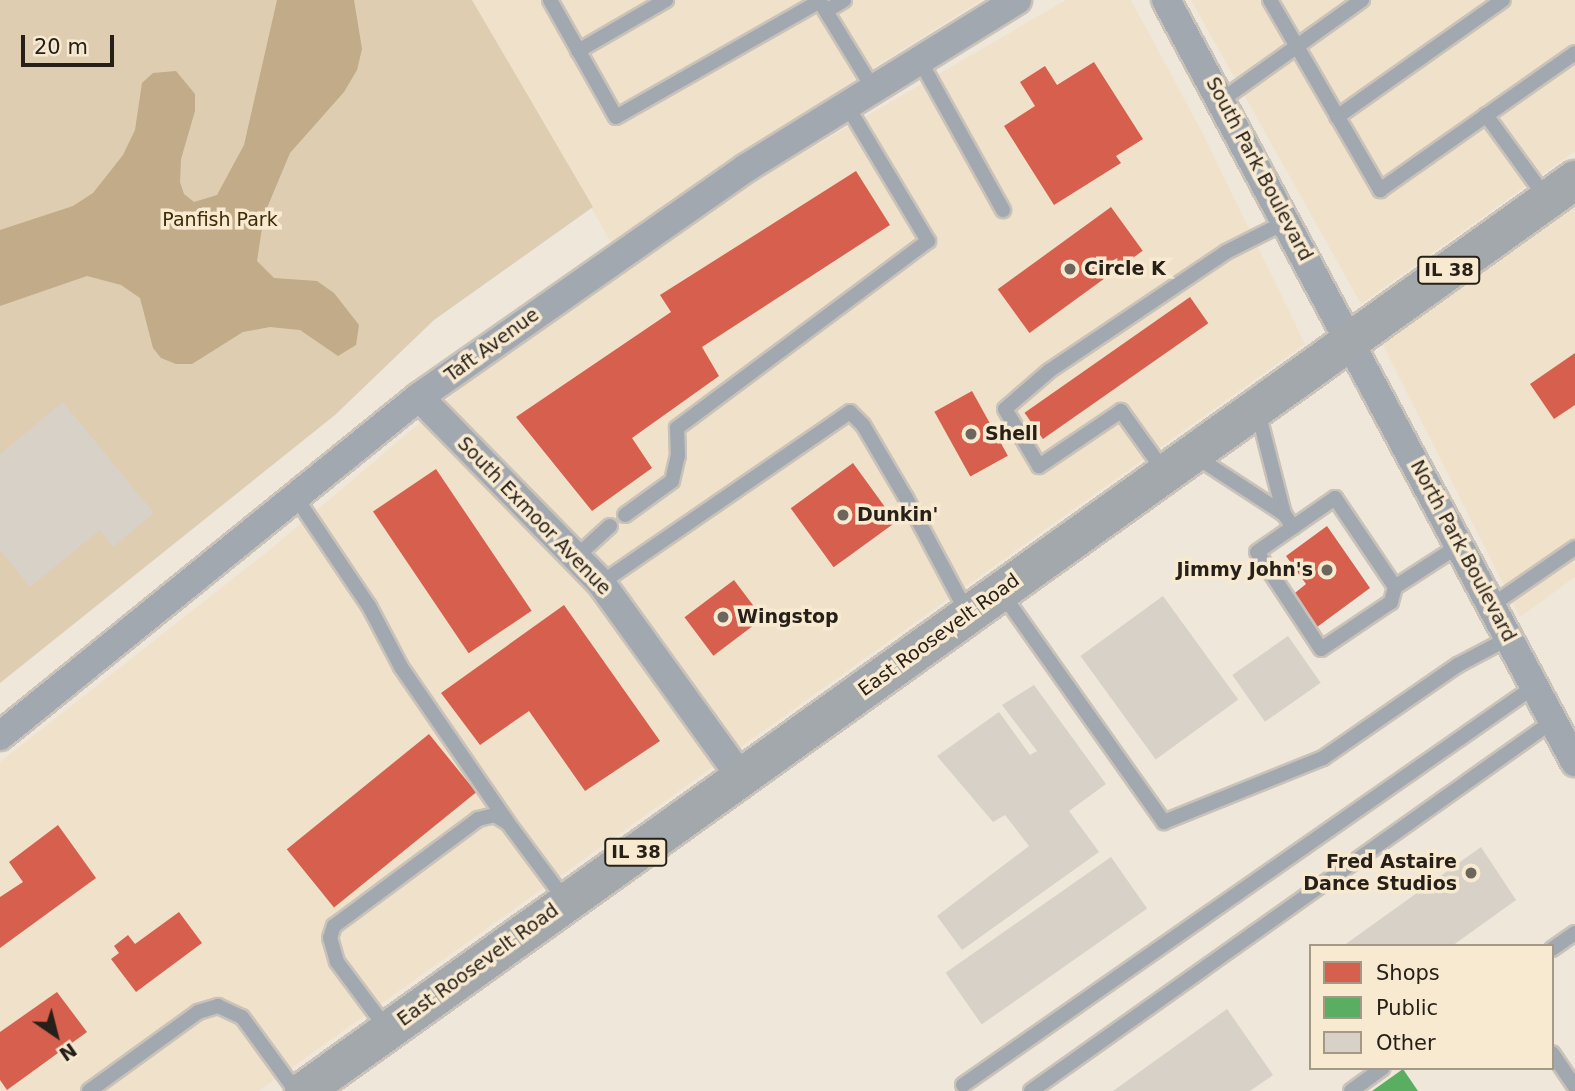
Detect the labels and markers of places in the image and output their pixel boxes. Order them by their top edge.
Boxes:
place label: Circle K [1084,258,1166,280]
marker: Circle K [1062,261,1078,277]
place label: Shell [985,423,1038,445]
marker: Shell [963,426,979,442]
place label: Dunkin' [857,504,938,526]
marker: Dunkin' [835,507,851,523]
place label: Jimmy John's [1177,559,1313,581]
marker: Jimmy John's [1319,562,1335,578]
place label: Wingstop [737,606,839,628]
marker: Wingstop [715,609,731,625]
place label: Fred Astaire Dance Studios [1303,851,1457,895]
marker: Fred Astaire Dance Studios [1463,865,1479,881]

